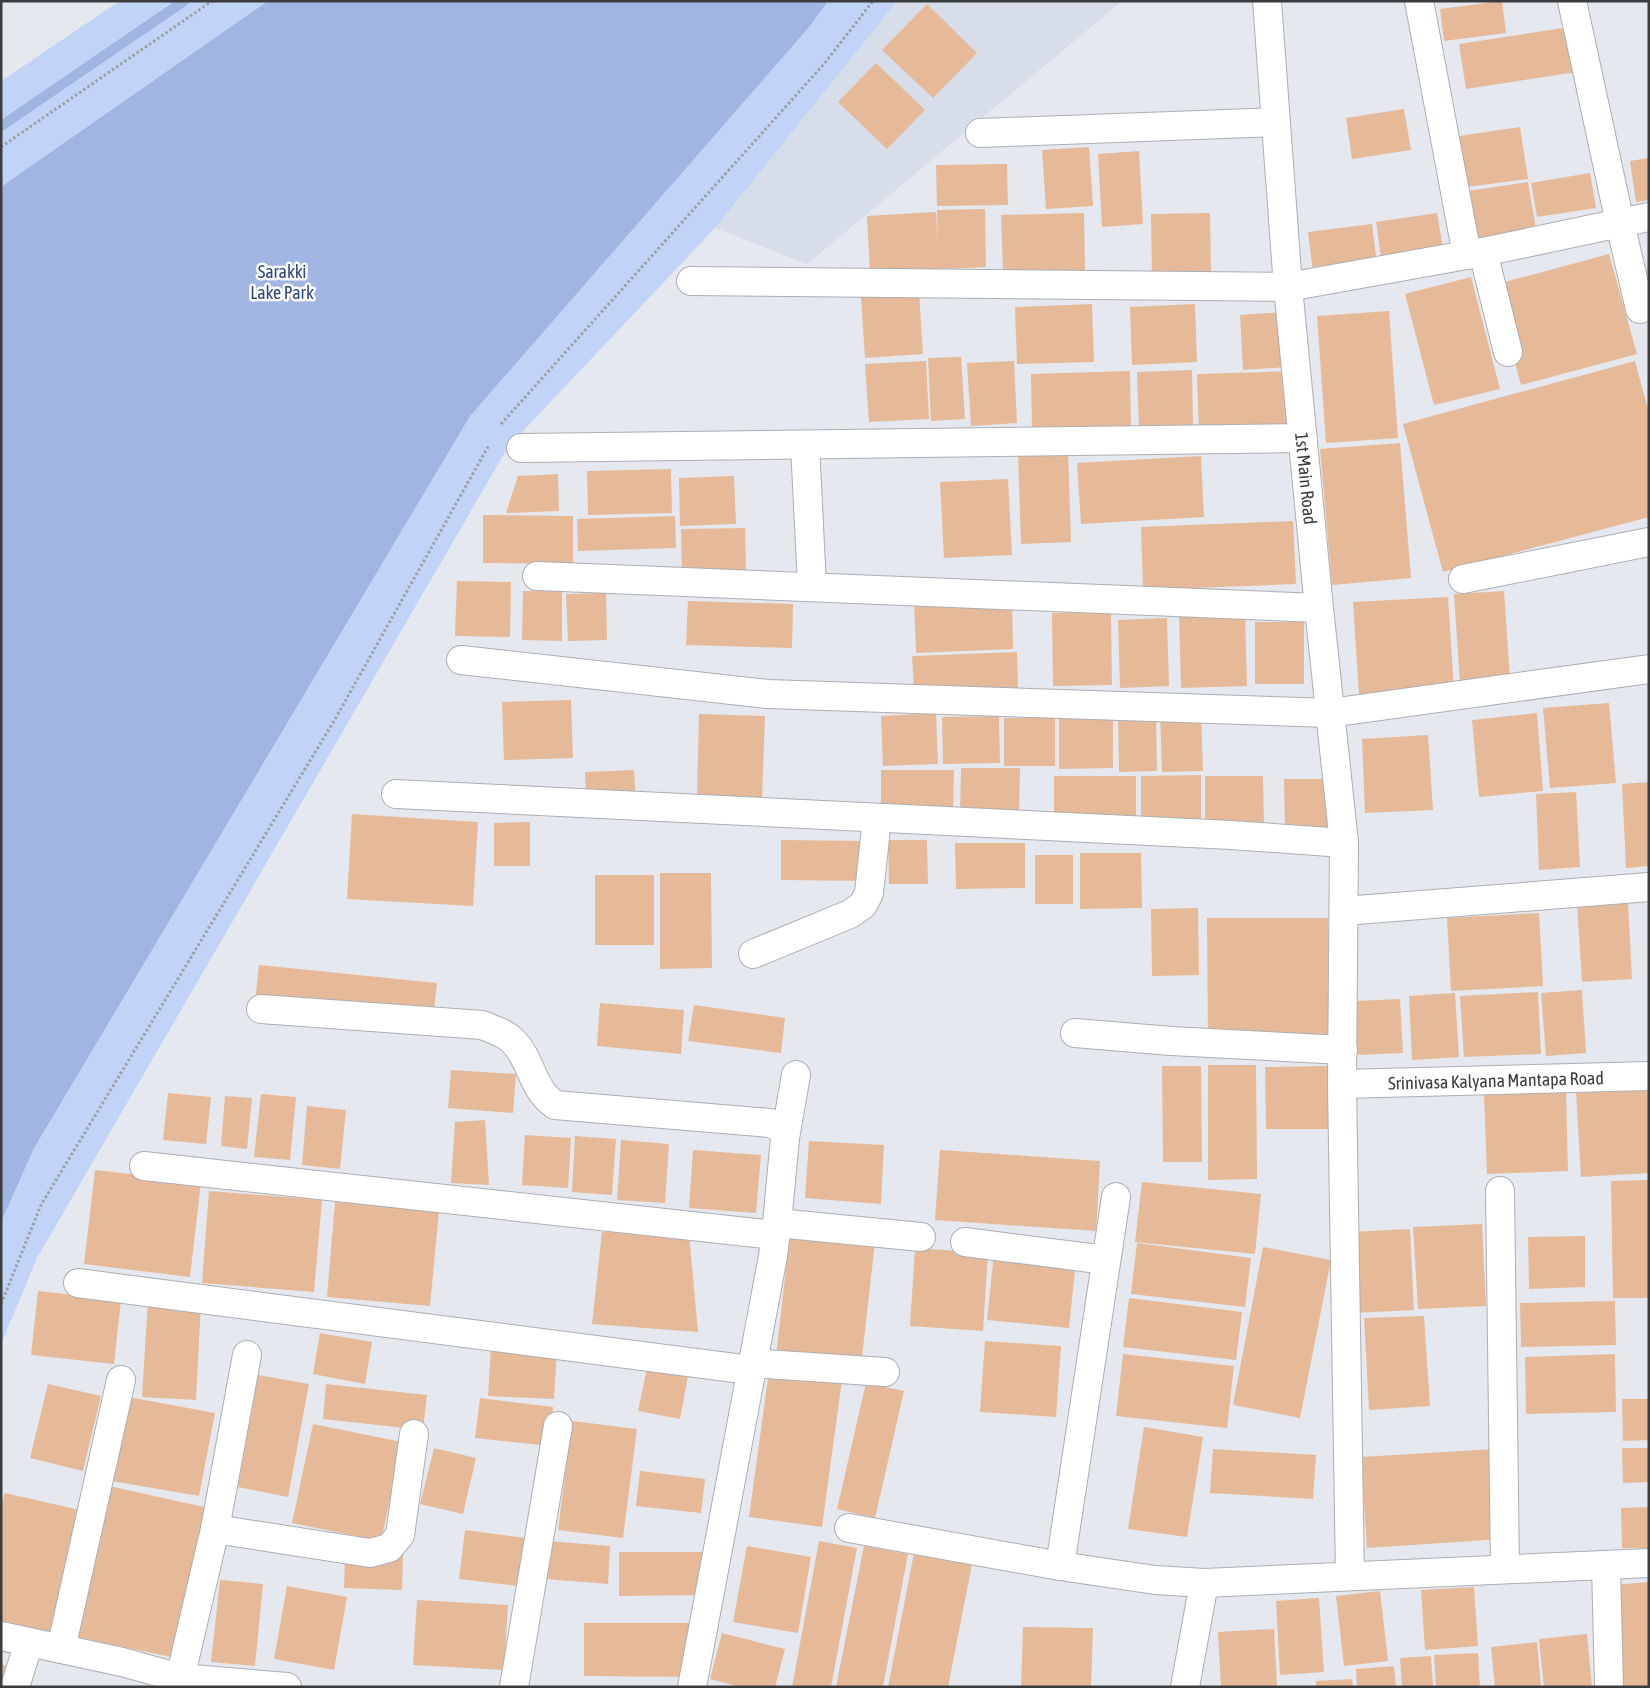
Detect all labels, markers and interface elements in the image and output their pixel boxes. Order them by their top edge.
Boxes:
park label: Sarakki Lake Park [250,261,314,303]
street label: 1st Main Road [1292,431,1321,525]
street label: Srinivasa Kalyana Mantapa Road [1388,1067,1604,1093]

